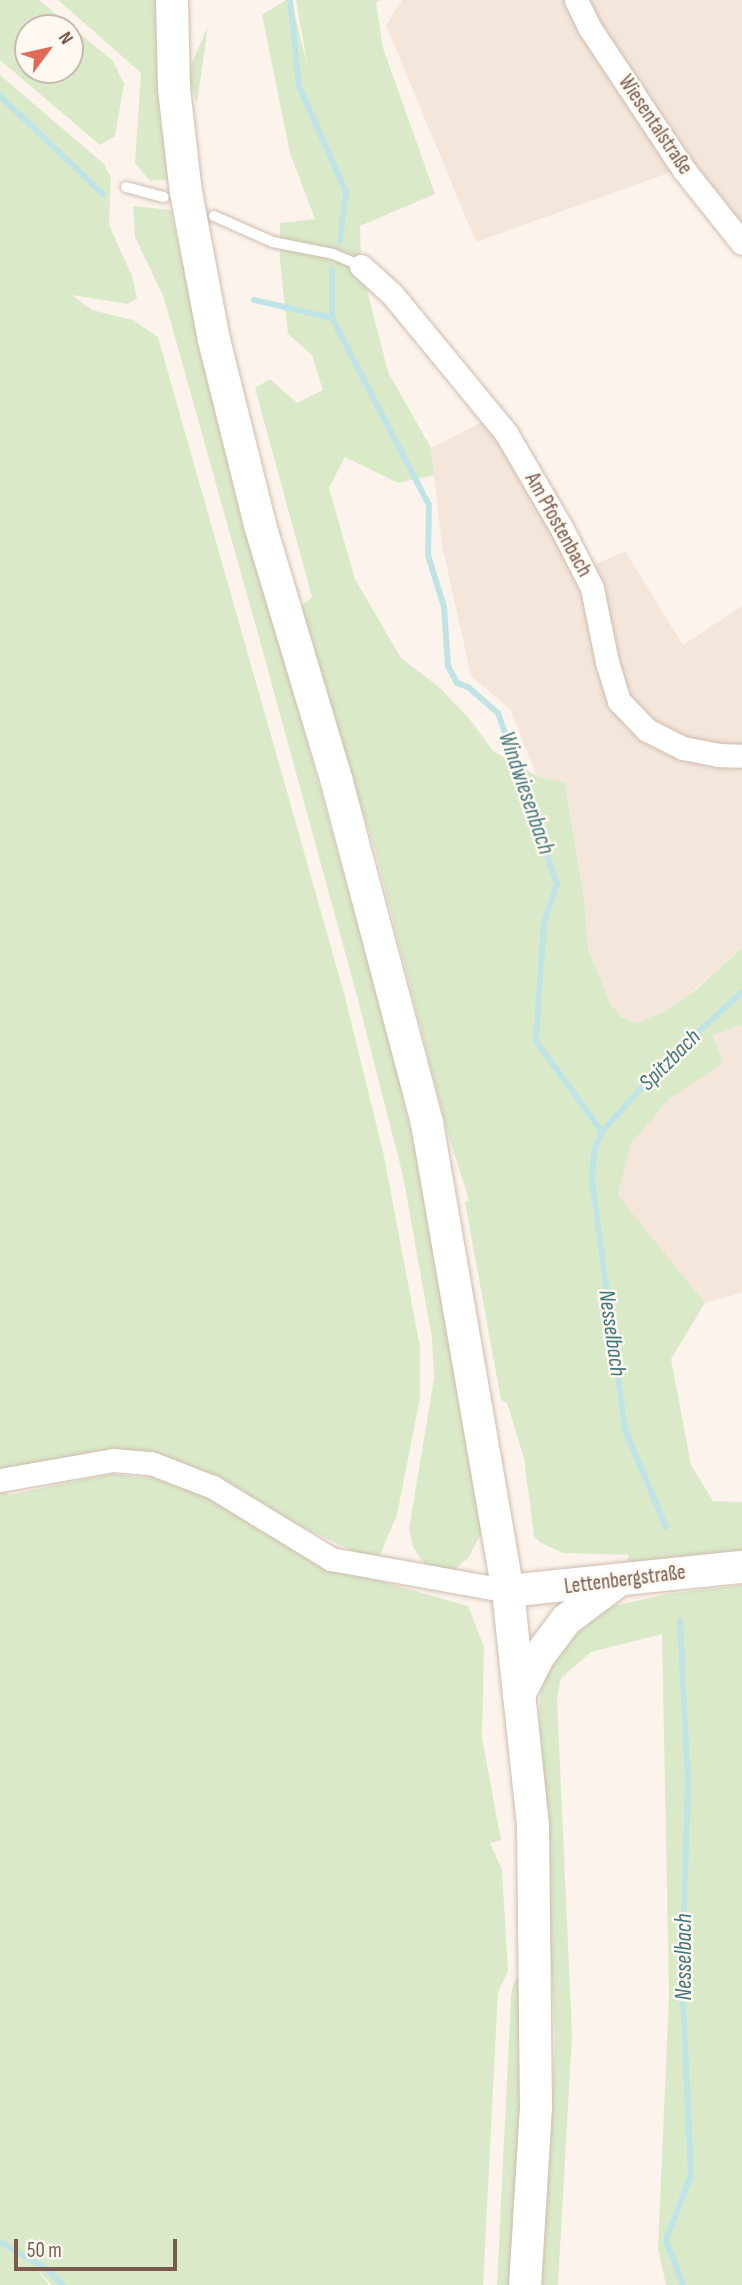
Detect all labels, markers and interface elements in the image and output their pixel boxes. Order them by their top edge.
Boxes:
north arrow [14,14,84,84]
text: N [53,28,78,49]
street label: Wiesentalstraße [613,71,697,179]
street label: Am Pfostenbach [519,469,597,581]
water label: Windwiesenbach [492,728,560,858]
water label: Spitzbach [634,1024,706,1096]
water label: Nesselbach [592,1288,632,1378]
street label: Lettenbergstraße [563,1560,687,1600]
water label: Nesselbach [670,1914,698,2000]
scale bar [18,2226,180,2270]
text: 50 m [27,2238,62,2263]

